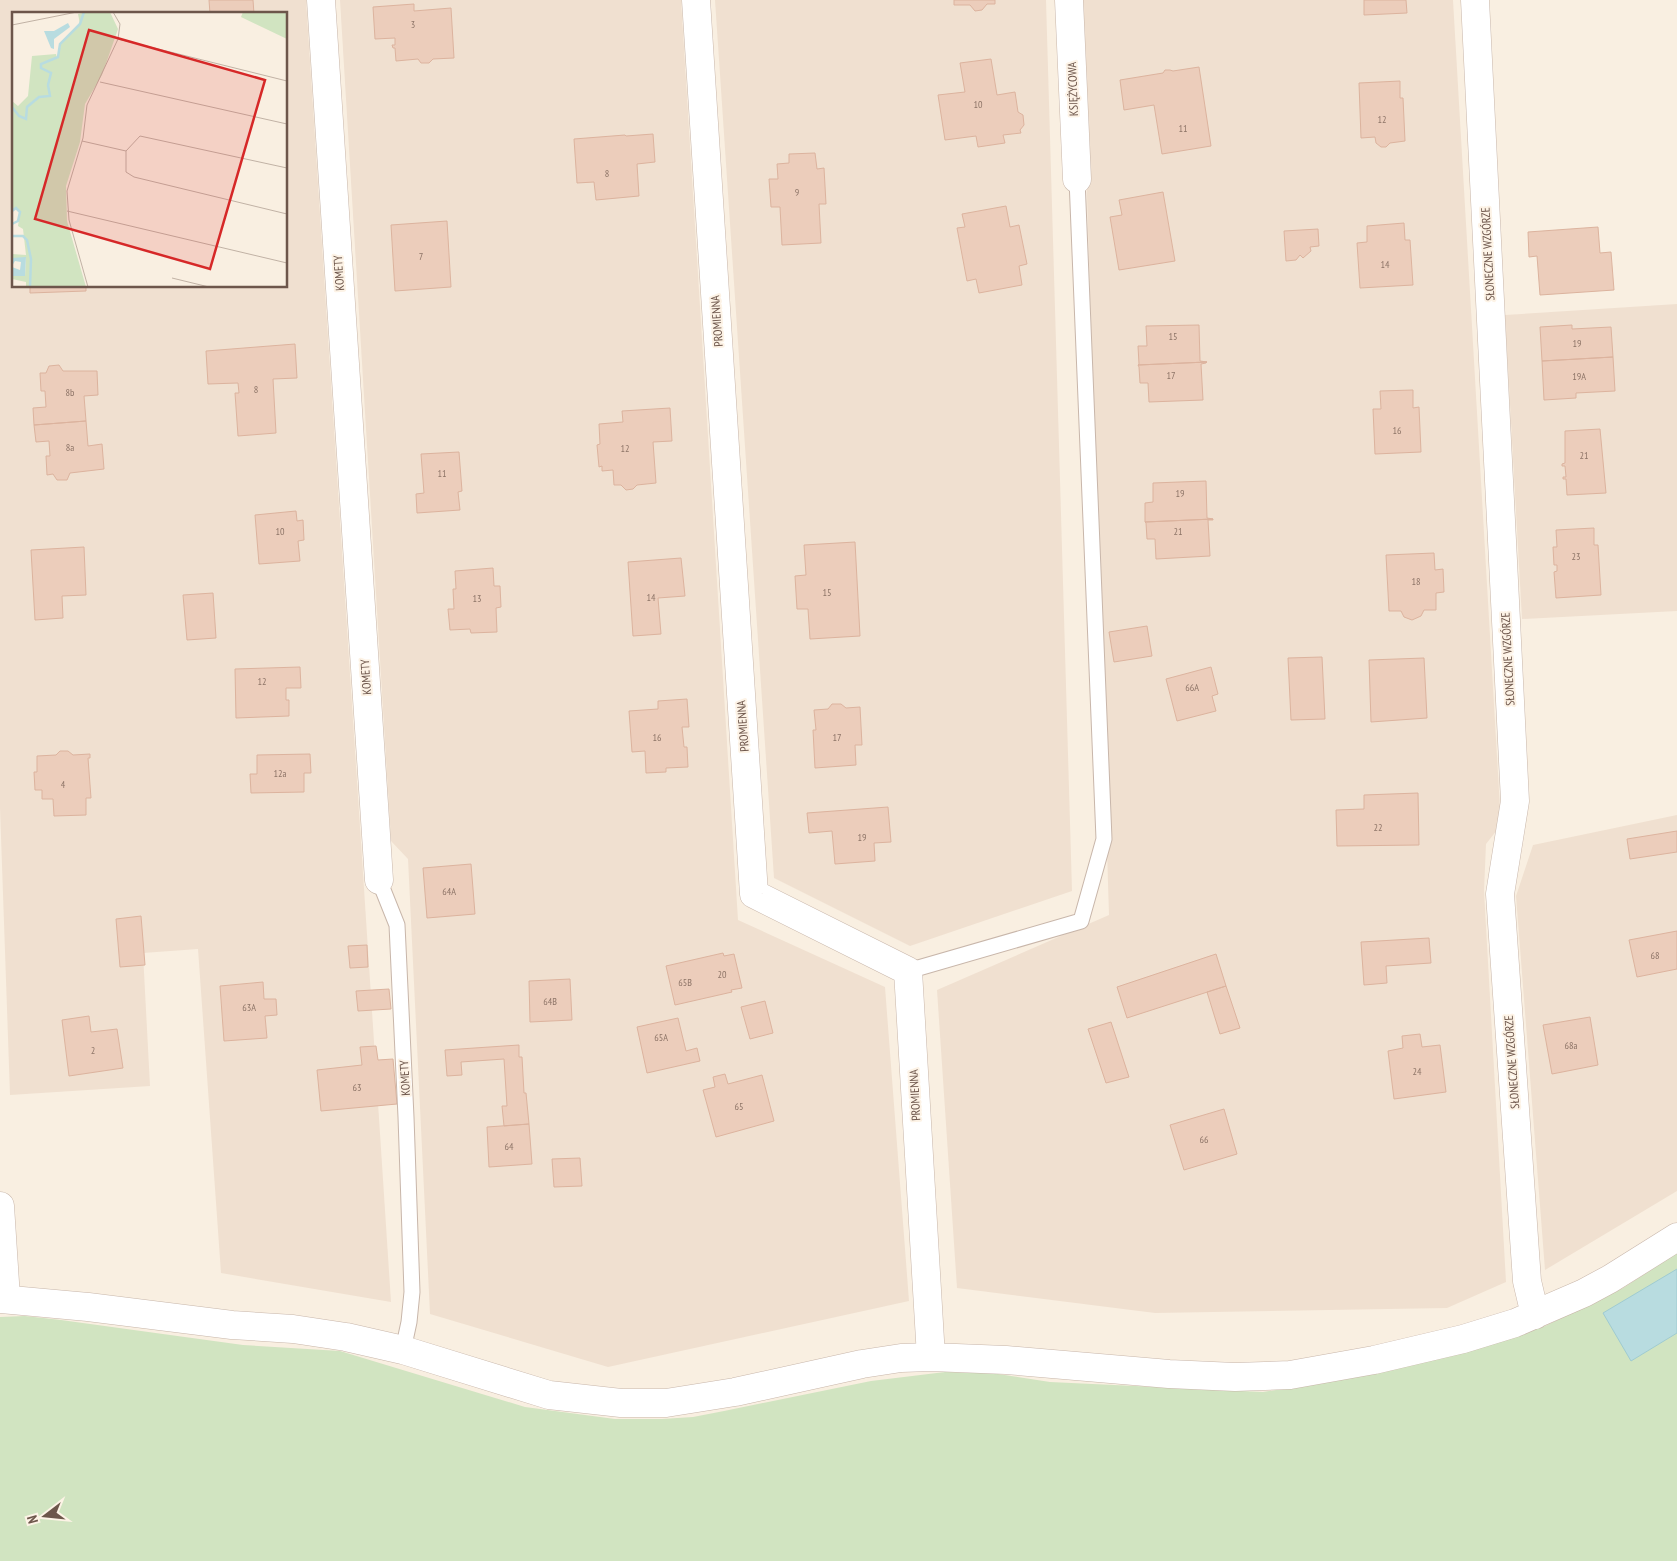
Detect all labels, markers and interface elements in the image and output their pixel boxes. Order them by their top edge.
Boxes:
inset map [12,12,288,288]
house number: 3 [411,18,415,31]
street label: KSIĘŻYCOWA [1064,61,1081,116]
house number: 10 [974,98,983,111]
house number: 12 [1378,113,1387,126]
house number: 11 [1179,122,1188,135]
house number: 8 [605,167,609,180]
house number: 9 [795,186,799,199]
street label: SŁONECZNE WZGÓRZE [1478,207,1497,301]
house number: 7 [419,250,423,263]
street label: KOMETY [330,254,347,291]
house number: 14 [1381,258,1390,271]
street label: PROMIENNA [707,294,726,347]
house number: 15 [1169,330,1178,343]
house number: 19 [1573,337,1582,350]
house number: 17 [1167,369,1176,382]
house number: 19A [1572,370,1586,383]
house number: 8 [254,383,258,396]
house number: 8b [66,386,74,399]
house number: 16 [1393,424,1402,437]
house number: 8a [66,441,74,454]
house number: 12 [621,442,630,455]
house number: 21 [1580,449,1589,462]
house number: 11 [438,467,447,480]
house number: 19 [1176,487,1185,500]
house number: 10 [276,525,285,538]
house number: 21 [1174,525,1183,538]
house number: 23 [1572,550,1581,563]
house number: 18 [1412,575,1421,588]
house number: 15 [823,586,832,599]
house number: 14 [647,591,656,604]
house number: 13 [473,592,482,605]
street label: SŁONECZNE WZGÓRZE [1498,612,1517,706]
street label: KOMETY [357,658,374,695]
house number: 12 [258,675,267,688]
house number: 66A [1185,681,1199,694]
street label: PROMIENNA [733,699,752,752]
house number: 16 [653,731,662,744]
house number: 17 [833,731,842,744]
house number: 12a [274,767,287,780]
house number: 4 [61,778,66,791]
house number: 22 [1374,821,1383,834]
house number: 19 [858,831,867,844]
house number: 64A [442,885,456,898]
house number: 68 [1651,949,1660,962]
house number: 20 [718,968,727,981]
house number: 65B [678,976,692,989]
house number: 64B [543,995,557,1008]
house number: 63A [242,1001,256,1014]
street label: SŁONECZNE WZGÓRZE [1501,1015,1522,1109]
house number: 65A [654,1031,668,1044]
house number: 68a [1565,1039,1578,1052]
house number: 2 [91,1044,95,1057]
street label: KOMETY [396,1059,413,1096]
house number: 24 [1413,1065,1422,1078]
street label: PROMIENNA [906,1069,923,1121]
house number: 63 [353,1081,362,1094]
house number: 65 [735,1100,744,1113]
house number: 66 [1200,1133,1209,1146]
house number: 64 [505,1140,514,1153]
north arrow [20,1491,70,1541]
text: N [23,1513,42,1526]

